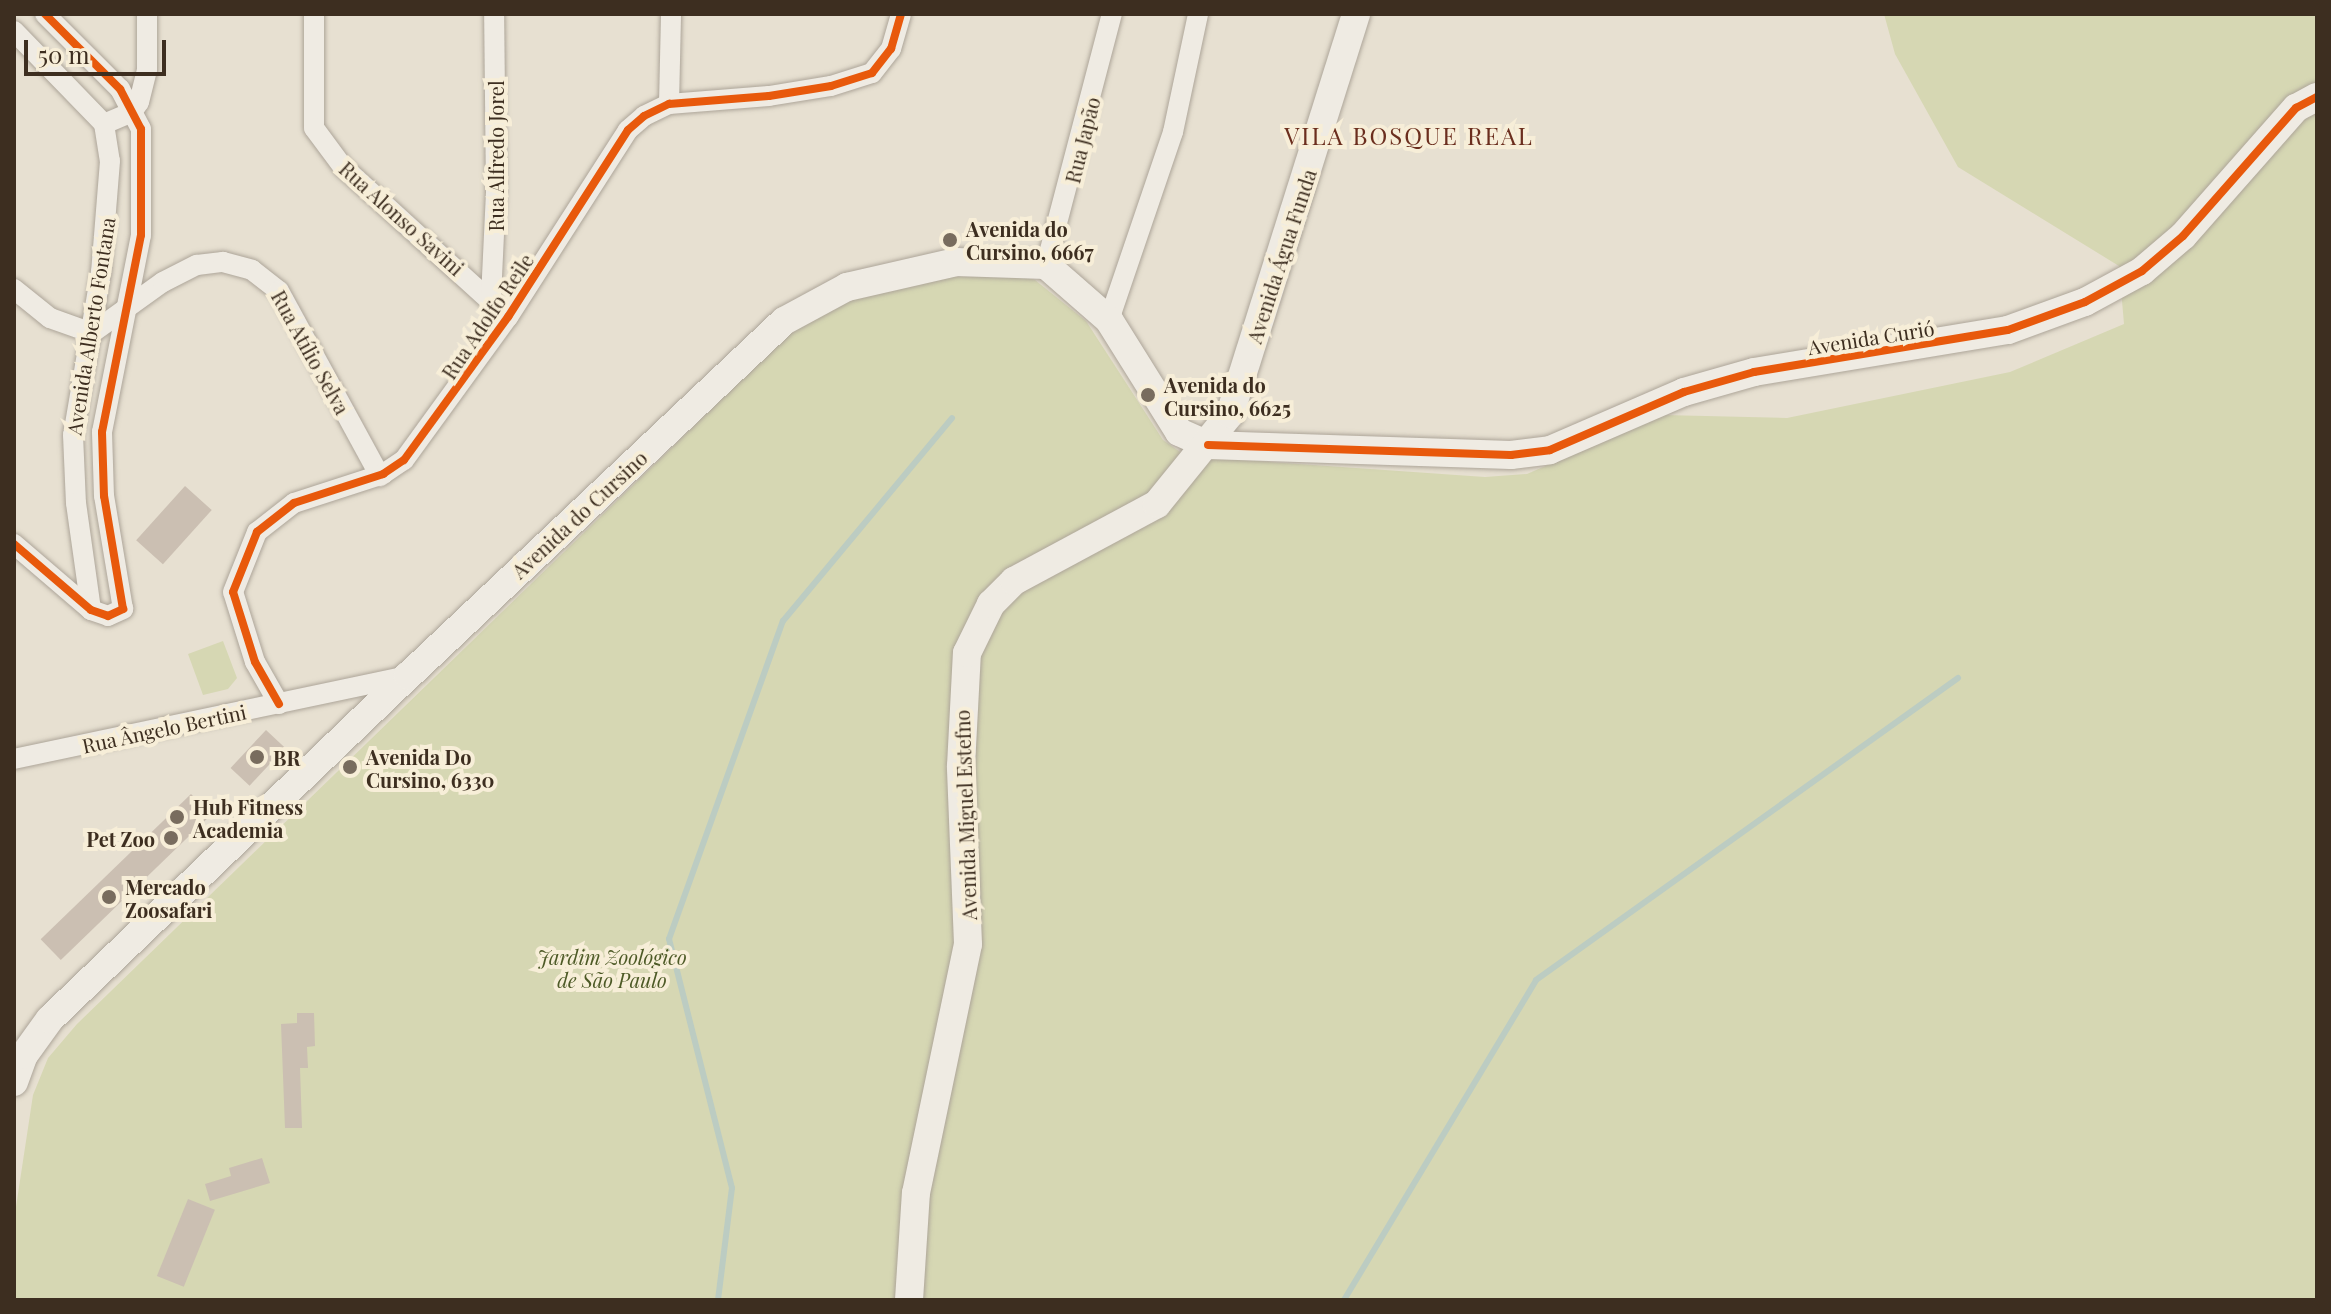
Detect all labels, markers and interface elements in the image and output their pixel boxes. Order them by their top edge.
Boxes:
scale bar [28,24,170,74]
text: 50 m [38,38,90,70]
street label: Rua Alfredo Jorel [483,80,507,232]
street label: Rua Japão [1060,94,1104,186]
district label: VILA BOSQUE REAL [1284,122,1534,150]
street label: Rua Alonso Savini [335,156,469,280]
street label: Avenida Água Funda [1241,165,1321,347]
street label: Avenida Alberto Fontana [61,215,119,437]
place label: Avenida do Cursino, 6667 [966,216,1094,263]
marker: Avenida do Cursino, 6667 [941,231,959,249]
street label: Rua Adolfo Reile [436,248,538,384]
street label: Rua Atílio Selva [267,285,355,419]
street label: Avenida Curió [1806,315,1936,359]
place label: Avenida do Cursino, 6625 [1164,372,1291,419]
marker: Avenida do Cursino, 6625 [1139,386,1157,404]
street label: Avenida do Cursino [506,445,652,583]
street label: Rua Ângelo Bertini [79,699,249,757]
street label: Avenida Miguel Estefno [949,709,981,921]
place label: Avenida Do Cursino, 6330 [366,744,494,791]
place label: BR [273,745,300,769]
marker: BR [248,748,266,766]
marker: Avenida Do Cursino, 6330 [341,758,359,776]
place label: Hub Fitness Academia [193,794,303,841]
marker: Hub Fitness Academia [168,808,186,826]
place label: Pet Zoo [86,826,155,850]
marker: Pet Zoo [162,829,180,847]
place label: Mercado Zoosafari [125,874,212,921]
marker: Mercado Zoosafari [100,888,118,906]
park label: Jardim Zoológico de São Paulo [537,944,687,991]

